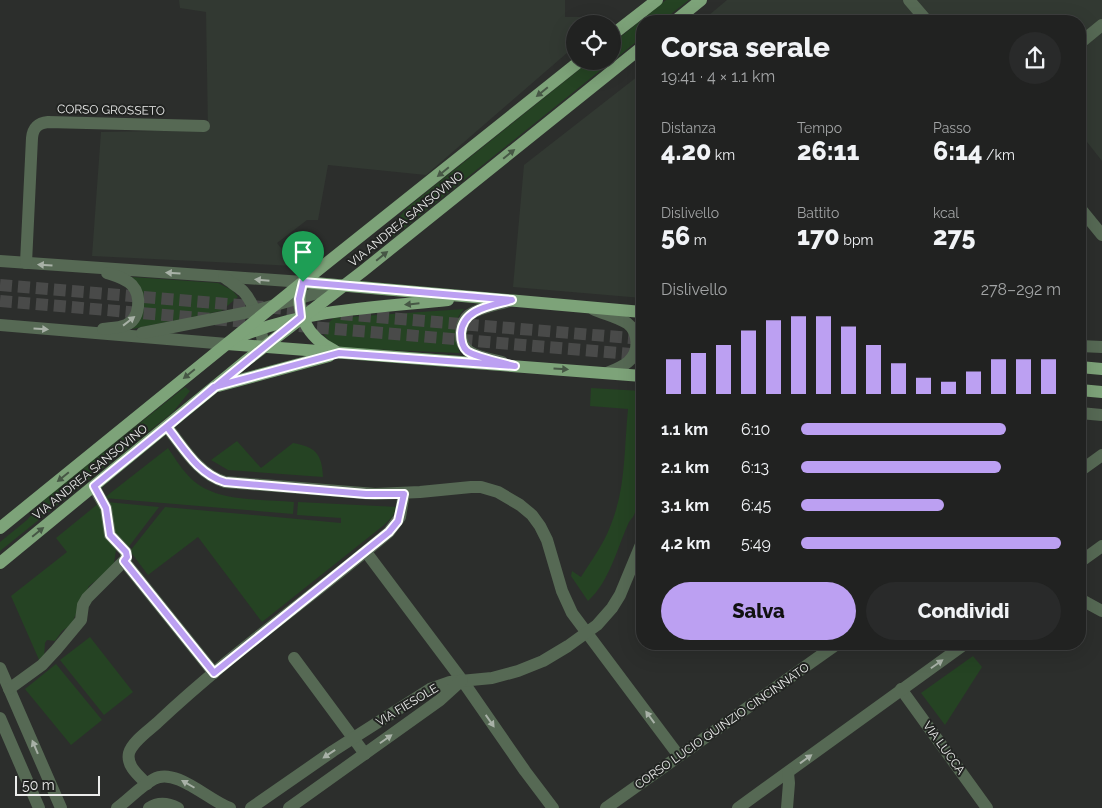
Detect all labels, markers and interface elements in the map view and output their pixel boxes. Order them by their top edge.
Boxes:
map controls [566,15,621,70]
button: locate [566,15,621,70]
text: Corsa serale [661,31,830,64]
button: share [1009,32,1061,84]
text: 19:41 · 4 × 1.1 km [661,67,775,86]
one-way arrow [536,86,549,97]
street label: CORSO GROSSETO [57,102,165,118]
text: Distanza [661,120,716,136]
text: Tempo [797,120,842,136]
text: Passo [933,120,971,136]
text: 4.20 [661,136,711,166]
text: 26:11 [797,136,859,166]
text: 6:14 [933,136,982,166]
text: km [711,147,735,163]
text: /km [982,147,1015,163]
one-way arrow [502,149,515,160]
one-way arrow [436,166,449,177]
street label: VIA ANDREA SANSOVINO [346,168,466,270]
text: Dislivello [661,205,719,221]
text: Battito [797,205,839,221]
text: kcal [933,205,959,221]
text: 56 [661,221,690,251]
text: 170 [797,221,840,251]
text: 275 [933,221,976,251]
pin [282,231,324,282]
text: m [690,232,707,248]
text: bpm [840,232,873,248]
icon: arrive [289,238,317,266]
one-way arrow [375,250,388,261]
one-way arrow [37,260,53,268]
one-way arrow [165,268,181,276]
one-way arrow [254,275,270,283]
text: Dislivello [661,280,727,299]
text: 278–292 m [981,280,1061,299]
one-way arrow [404,300,420,308]
one-way arrow [122,316,136,326]
one-way arrow [34,325,50,333]
one-way arrow [553,366,569,374]
one-way arrow [183,369,196,380]
text: 1.1 km [661,420,708,439]
text: 6:10 [741,420,770,439]
street label: VIA ANDREA SANSOVINO [30,421,150,523]
text: 2.1 km [661,458,709,477]
text: 6:13 [741,458,769,477]
one-way arrow [57,471,70,482]
text: 3.1 km [661,496,709,515]
text: 6:45 [741,496,771,515]
one-way arrow [31,527,44,538]
text: 4.2 km [661,534,710,553]
text: 5:49 [741,534,771,553]
button: Salva [661,582,856,640]
button: Condividi [866,582,1061,640]
one-way arrow [930,659,944,669]
street label: CORSO LUCIO QUINZIO CINCINNATO [632,660,812,792]
street label: VIA FIESOLE [373,681,441,729]
one-way arrow [645,710,655,724]
one-way arrow [485,714,495,727]
street label: VIA LUCCA [920,719,968,777]
one-way arrow [379,734,393,744]
one-way arrow [31,739,39,754]
one-way arrow [322,749,336,759]
one-way arrow [799,754,812,765]
scale bar [15,773,100,796]
text: 50 m [22,777,55,793]
one-way arrow [181,780,194,789]

